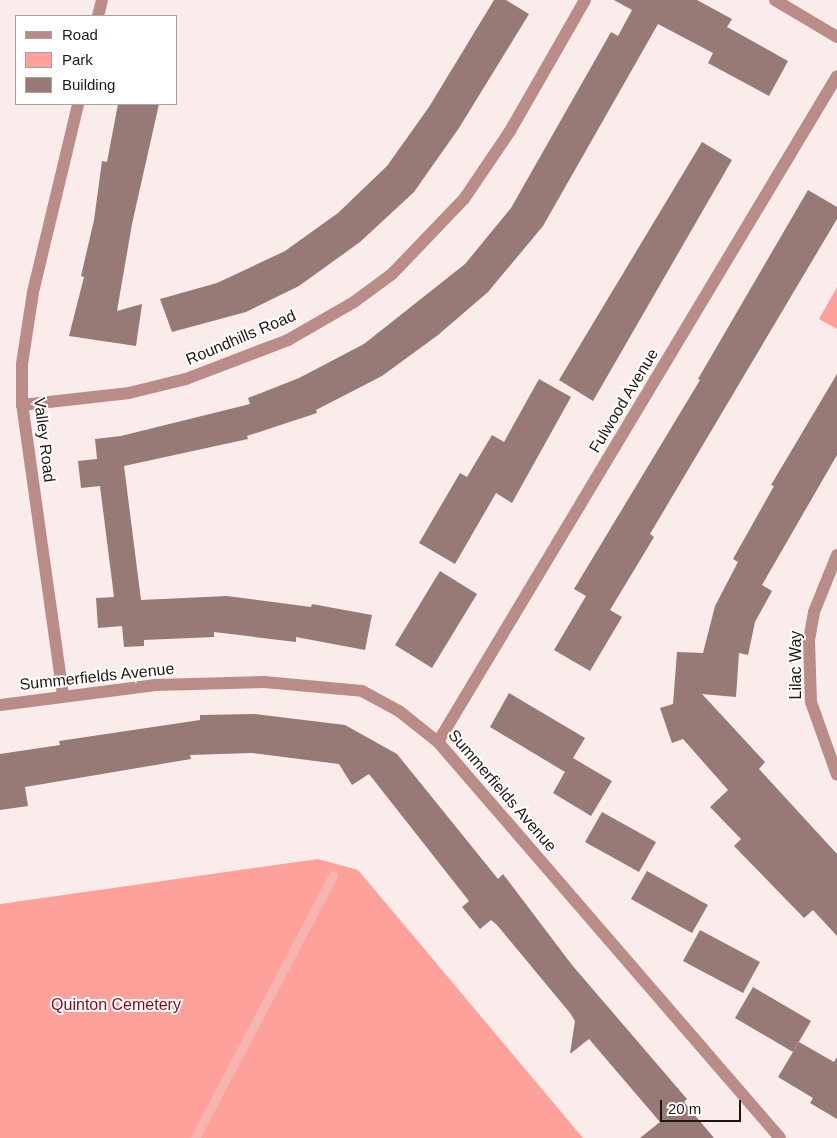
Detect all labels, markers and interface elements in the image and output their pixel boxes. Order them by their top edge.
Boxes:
legend [15,15,178,105]
text: Road [62,26,98,43]
text: Park [62,51,93,68]
text: Building [62,76,115,93]
street label: Roundhills Road [183,306,299,370]
street label: Fulwood Avenue [585,345,663,457]
street label: Valley Road [29,397,59,483]
street label: Lilac Way [786,631,806,699]
street label: Summerfields Avenue [18,659,176,695]
street label: Summerfields Avenue [444,726,560,856]
park label: Quinton Cemetery [51,995,181,1015]
scale bar [662,1090,743,1122]
text: 20 m [668,1100,701,1117]

